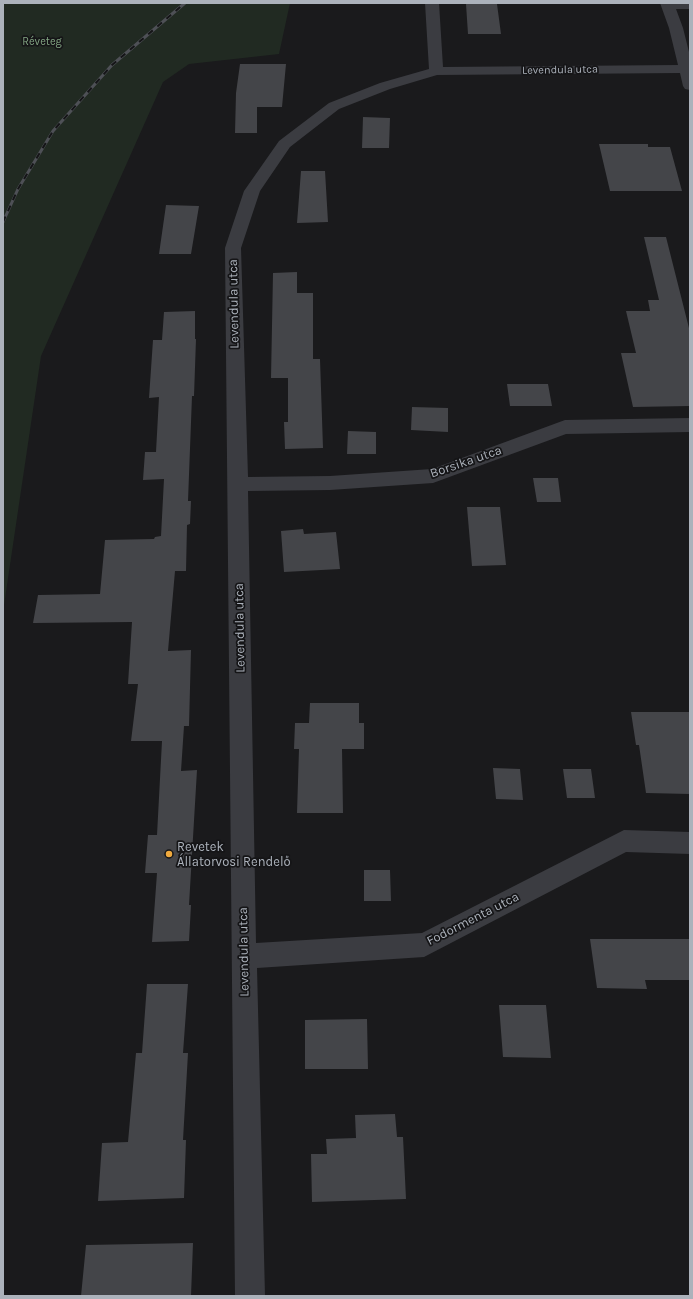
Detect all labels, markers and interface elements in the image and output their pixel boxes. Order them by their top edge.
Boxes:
park label: Réveteg [22,35,62,49]
street label: Levendula utca [522,63,598,77]
street label: Levendula utca [225,259,243,349]
street label: Borsika utca [428,442,504,482]
street label: Levendula utca [231,583,249,673]
place label: Revetek Állatorvosi Rendelő [177,839,291,870]
marker: Revetek Állatorvosi Rendelő [164,849,174,859]
street label: Fodormenta utca [424,889,522,949]
street label: Levendula utca [235,907,253,997]

